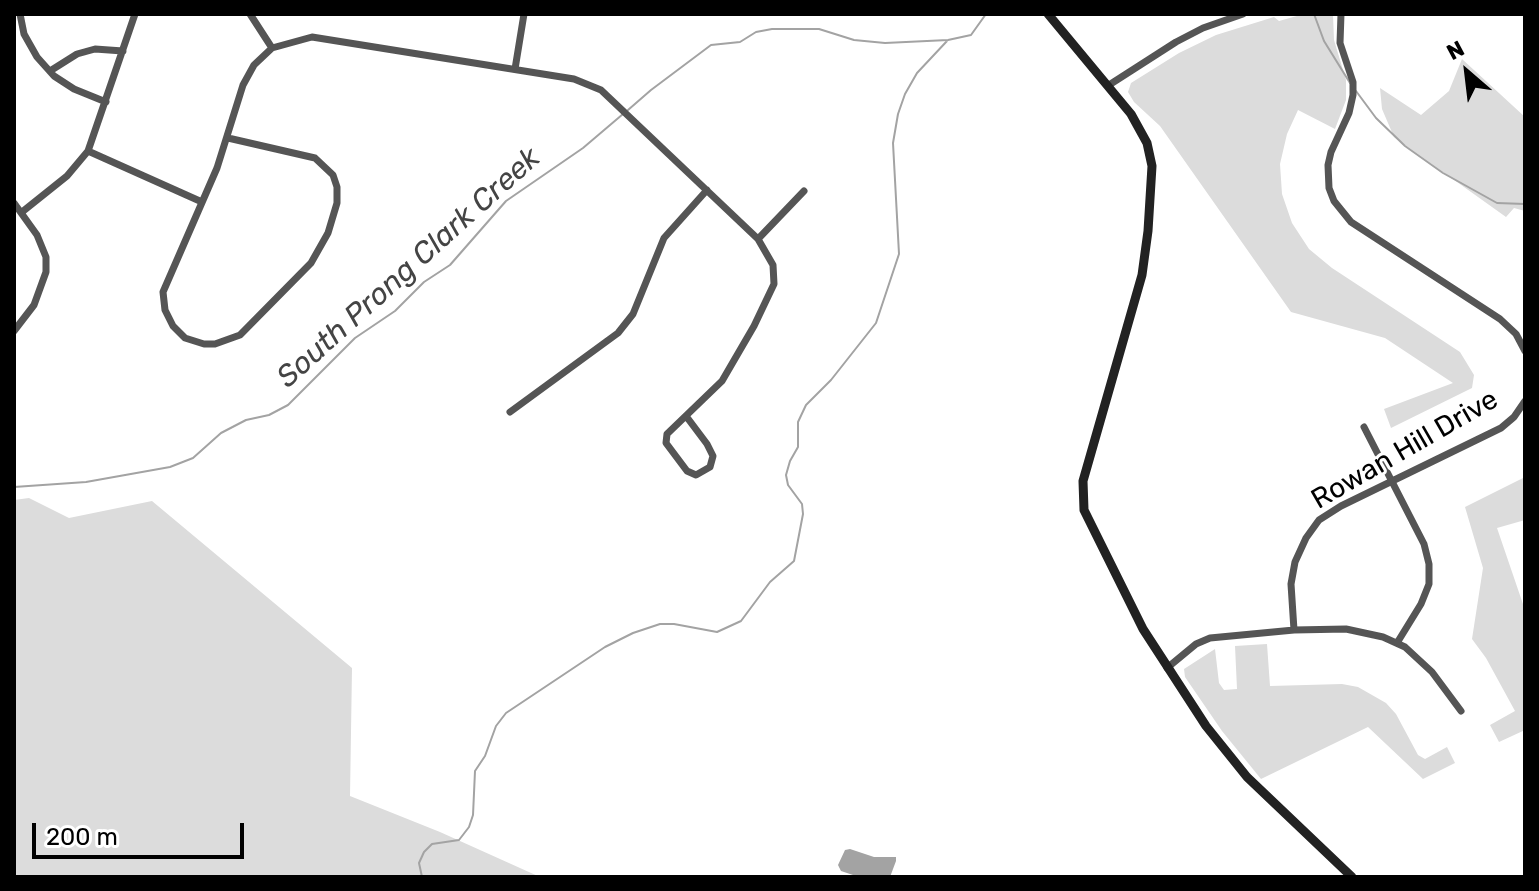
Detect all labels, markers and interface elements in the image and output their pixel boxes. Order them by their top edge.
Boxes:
north arrow [1427,32,1507,112]
text: N [1442,35,1469,66]
water label: South Prong Clark Creek [270,140,548,396]
street label: Rowan Hill Drive [1306,383,1504,517]
scale bar [36,807,248,857]
text: 200 m [46,823,118,851]

